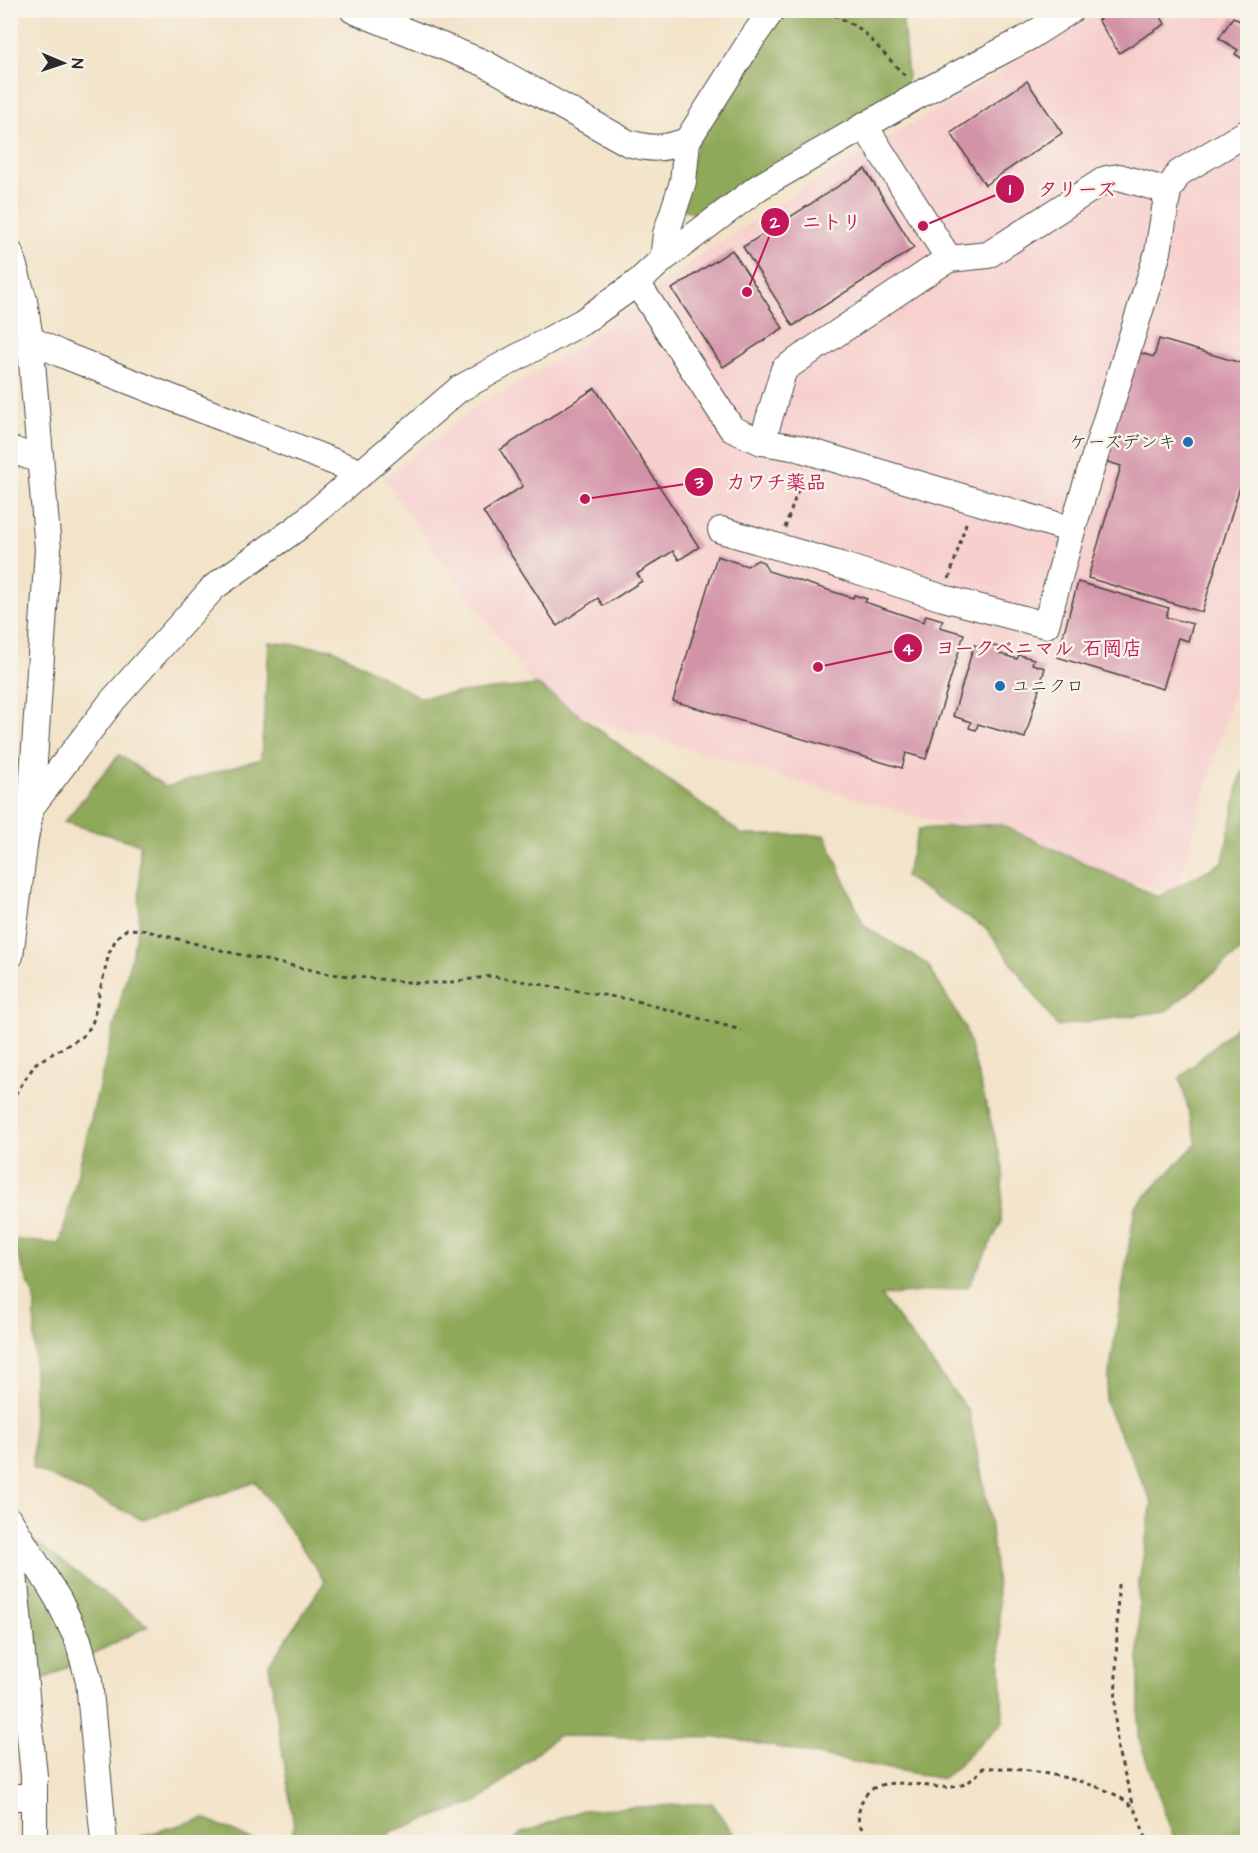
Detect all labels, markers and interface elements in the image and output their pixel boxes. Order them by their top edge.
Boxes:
north arrow [33,33,93,93]
text: N [66,58,88,69]
callout: タリーズ [995,170,1129,208]
text: タリーズ [1038,176,1116,204]
text: 1 [1009,177,1012,202]
callout: ニトリ [760,203,874,241]
text: ニトリ [802,209,862,237]
text: 2 [769,210,781,235]
place label: ケーズデンキ [1069,430,1176,455]
marker: ケーズデンキ [1181,435,1195,449]
callout: カワチ薬品 [684,463,838,501]
text: カワチ薬品 [726,469,826,497]
text: 3 [693,470,704,495]
callout: ヨークベニマル 石岡店 [893,629,1154,667]
text: ヨークベニマル 石岡店 [936,635,1142,663]
text: 4 [902,637,915,662]
place label: ユニクロ [1012,674,1084,699]
marker: ユニクロ [993,679,1007,693]

